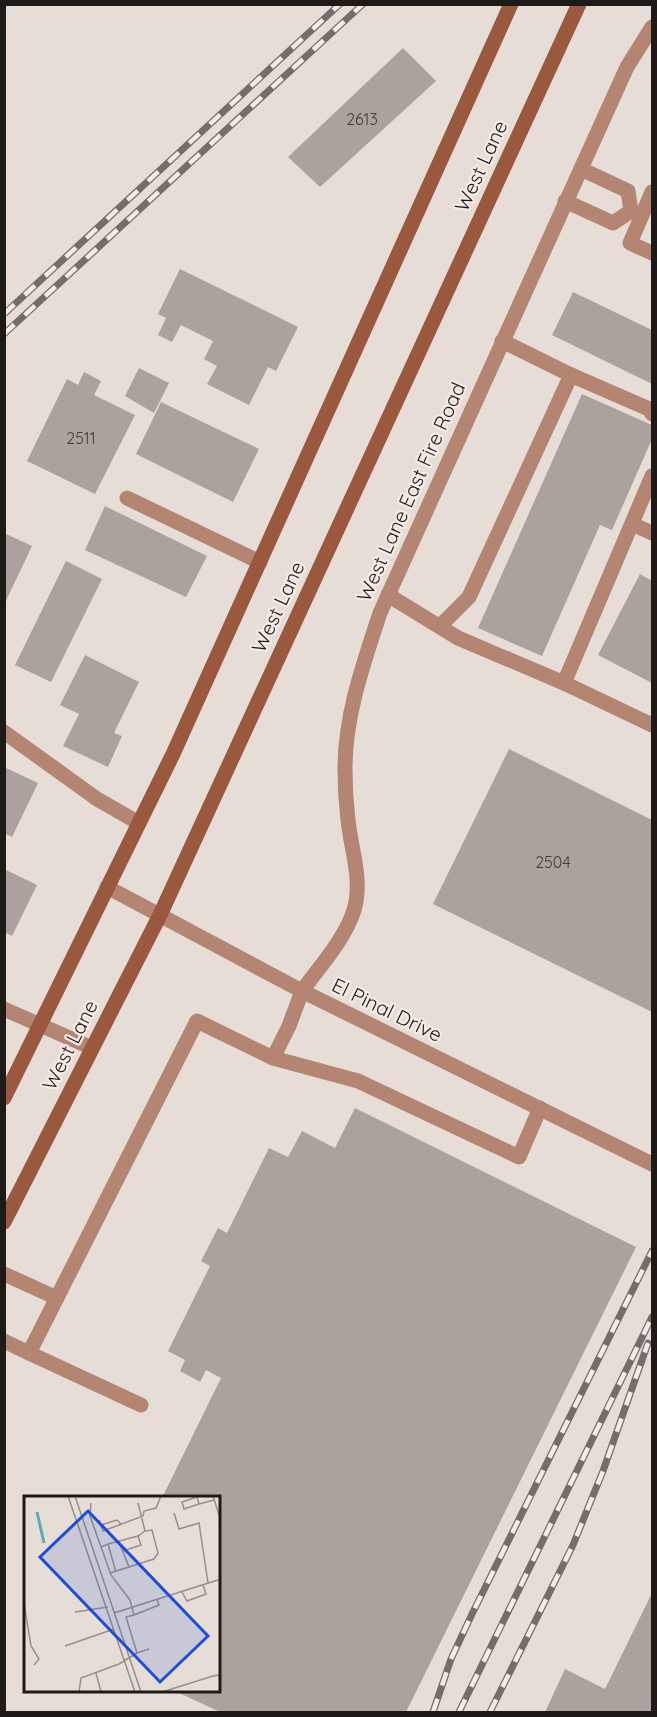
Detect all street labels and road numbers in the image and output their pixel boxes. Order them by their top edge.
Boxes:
street label: West Lane [449,116,512,215]
street label: West Lane East Fire Road [351,378,470,605]
street label: West Lane [246,557,309,656]
street label: El Pinal Drive [328,972,446,1047]
street label: West Lane [36,996,103,1094]

